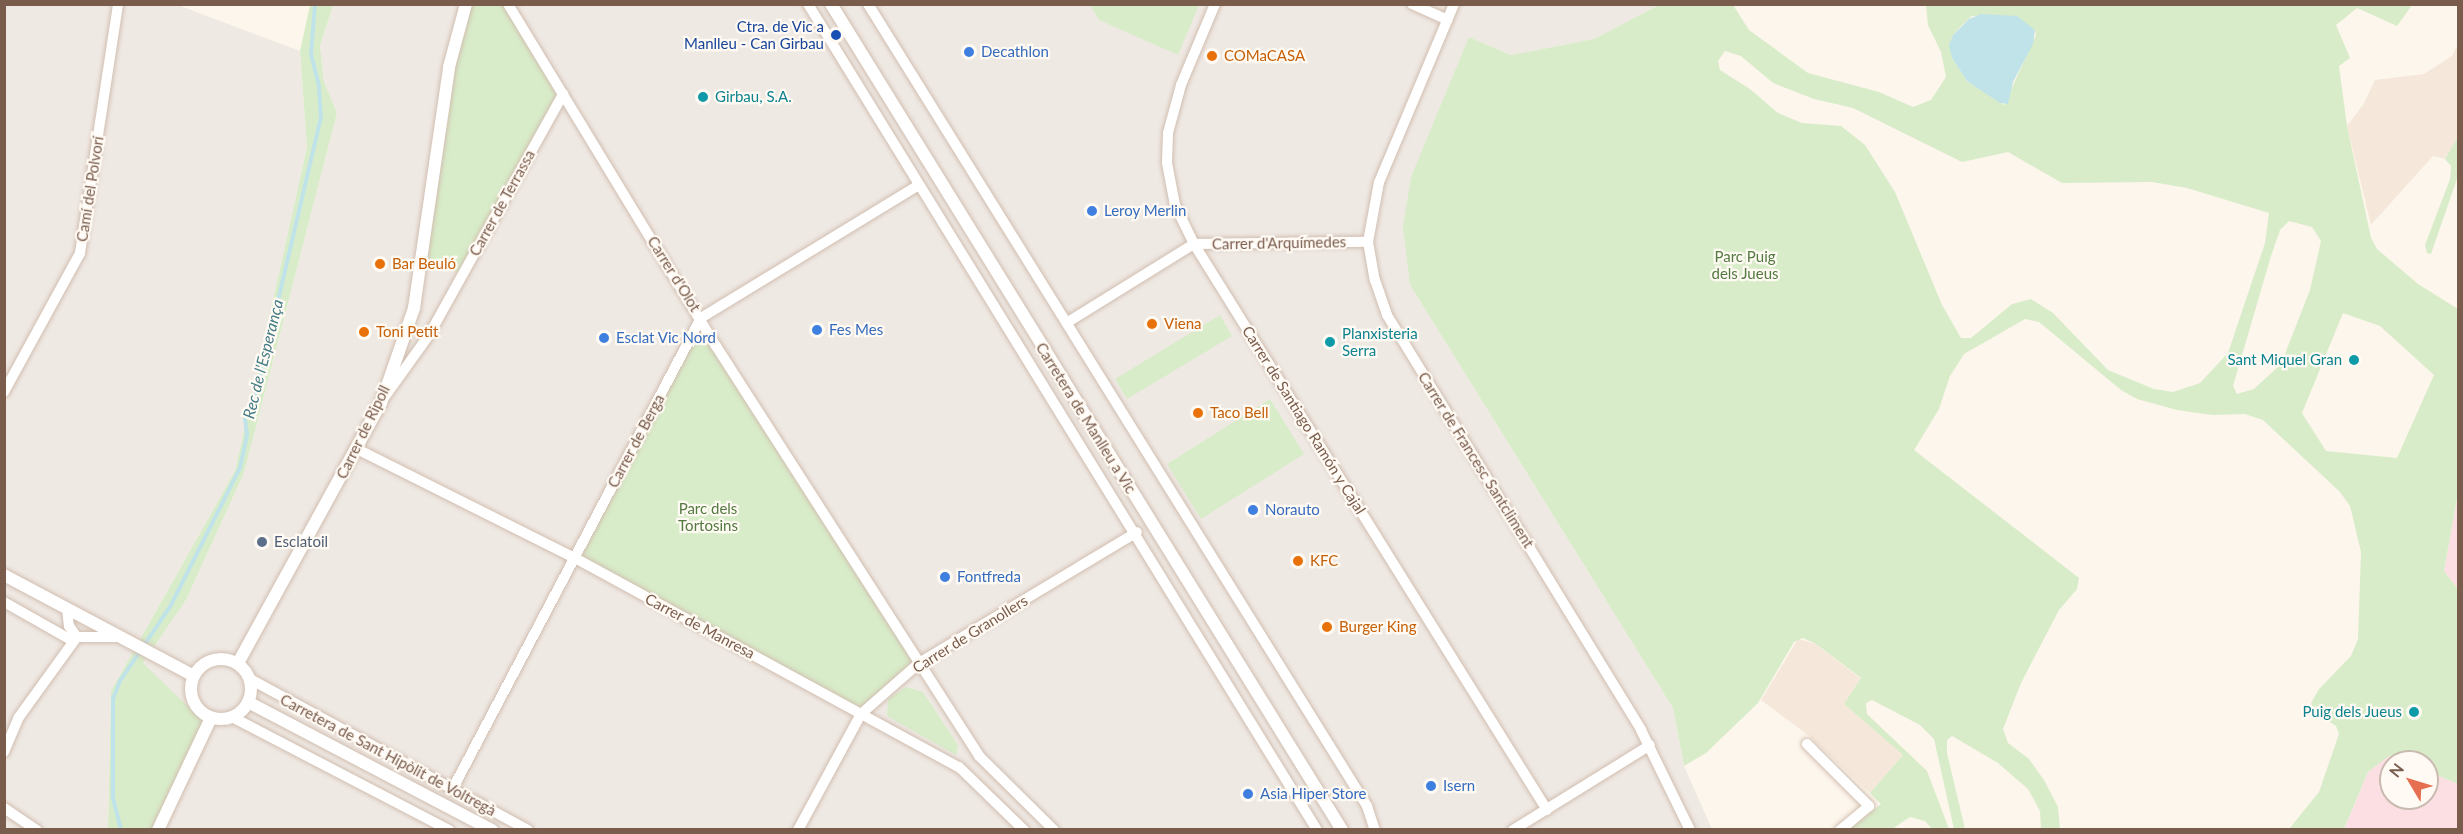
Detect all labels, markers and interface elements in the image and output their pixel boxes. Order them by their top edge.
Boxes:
place label: Ctra. de Vic a Manlleu - Can Girbau [684,17,824,52]
marker: Ctra. de Vic a Manlleu - Can Girbau [829,28,843,42]
place label: Decathlon [981,43,1049,61]
marker: Decathlon [962,45,976,59]
place label: COMaCASA [1224,47,1305,65]
marker: COMaCASA [1205,49,1219,63]
place label: Girbau, S.A. [715,88,792,106]
marker: Girbau, S.A. [696,90,710,104]
street label: Camí del Polvorí [73,135,107,243]
street label: Carrer de Terrassa [465,147,539,259]
place label: Leroy Merlin [1104,202,1187,220]
marker: Leroy Merlin [1085,204,1099,218]
street label: Carrer d'Olot [644,233,704,315]
street label: Carrer d'Arquímedes [1212,233,1346,253]
park label: Parc Puig dels Jueus [1711,247,1779,282]
place label: Bar Beuló [392,255,456,273]
marker: Bar Beuló [373,257,387,271]
water label: Rec de l'Esperança [239,297,287,421]
place label: Viena [1164,315,1201,333]
marker: Viena [1145,317,1159,331]
place label: Fes Mes [829,321,883,339]
street label: Carrer de Santiago Ramón y Cajal [1238,322,1370,518]
place label: Toni Petit [376,323,438,341]
marker: Fes Mes [810,323,824,337]
place label: Planxisteria Serra [1342,324,1418,359]
marker: Toni Petit [357,325,371,339]
place label: Esclat Vic Nord [616,329,716,347]
marker: Esclat Vic Nord [597,331,611,345]
marker: Planxisteria Serra [1323,335,1337,349]
street label: Carretera de Manlleu a Vic [1032,339,1140,497]
place label: Sant Miquel Gran [2228,351,2342,369]
marker: Sant Miquel Gran [2347,353,2361,367]
street label: Carrer de Francesc Santcliment [1414,369,1538,551]
street label: Carrer de Ripoll [332,382,394,482]
street label: Carrer de Berga [604,391,668,491]
place label: Taco Bell [1210,404,1269,422]
marker: Taco Bell [1191,406,1205,420]
park label: Parc dels Tortosins [678,499,738,534]
place label: Norauto [1265,501,1320,519]
marker: Norauto [1246,503,1260,517]
place label: Esclatoil [274,533,328,551]
marker: Esclatoil [255,535,269,549]
place label: KFC [1310,552,1338,570]
marker: KFC [1291,554,1305,568]
place label: Fontfreda [957,568,1021,586]
marker: Fontfreda [938,570,952,584]
street label: Carrer de Manresa [642,589,758,663]
street label: Carrer de Granollers [909,591,1031,677]
place label: Burger King [1339,618,1417,636]
marker: Burger King [1320,620,1334,634]
street label: Carretera de Sant Hipòlit de Voltregà [277,690,499,820]
place label: Puig dels Jueus [2302,703,2402,721]
marker: Puig dels Jueus [2407,705,2421,719]
north arrow [2379,750,2439,810]
text: N [2385,759,2407,781]
place label: Isern [1443,777,1475,795]
marker: Isern [1424,779,1438,793]
place label: Asia Hiper Store [1260,785,1367,803]
marker: Asia Hiper Store [1241,787,1255,801]

